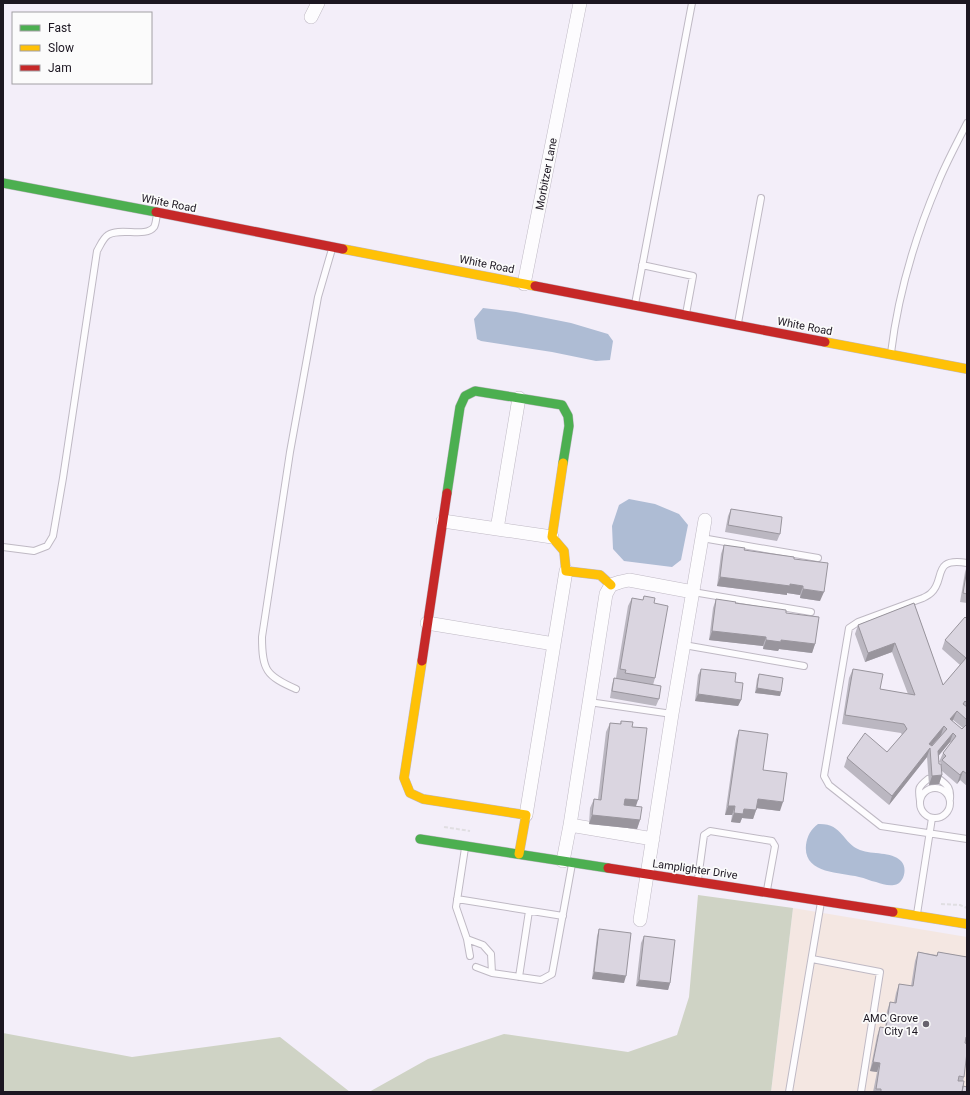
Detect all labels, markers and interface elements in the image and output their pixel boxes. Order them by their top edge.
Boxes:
legend [12,12,152,84]
text: Fast [48,21,71,35]
text: Slow [48,41,74,55]
text: Jam [48,61,72,75]
street label: Morbitzer Lane [533,137,560,211]
street label: White Road [140,192,198,215]
street label: White Road [458,253,516,276]
street label: White Road [776,315,834,338]
street label: Lamplighter Drive [651,857,739,882]
place label: AMC Grove City 14 [863,1012,918,1038]
marker: AMC Grove City 14 [921,1019,931,1029]

